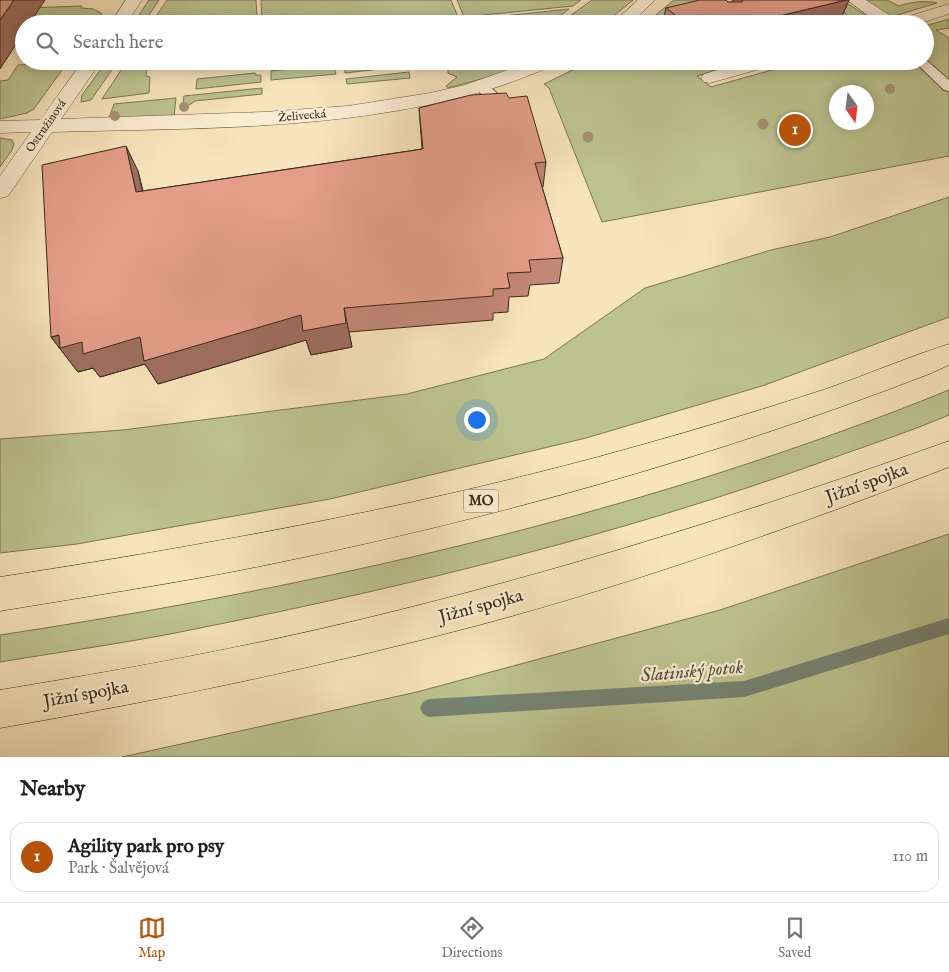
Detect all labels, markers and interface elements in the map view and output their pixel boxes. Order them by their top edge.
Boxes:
search box [15,15,934,70]
icon: search [33,29,61,57]
text: Search here [73,31,164,55]
north arrow [829,85,874,130]
street label: Ostružinová [22,96,70,155]
street label: Želivecká [277,105,327,126]
pin: 1 [779,111,811,149]
your location [464,407,490,433]
street label: Jižní spojka [821,458,912,510]
road number: MO [464,490,498,512]
street label: Jižní spojka [435,585,526,630]
water label: Slatinský potok [640,656,745,688]
street label: Jižní spojka [40,676,131,714]
text: Nearby [20,776,85,803]
text: Agility park pro psy [68,835,224,859]
text: 1 [34,847,40,867]
text: 110 m [892,847,928,867]
text: Park · Šalvějová [68,859,169,879]
tab: Map [138,914,166,962]
tab: Directions [441,914,502,962]
tab: Saved [778,914,811,962]

